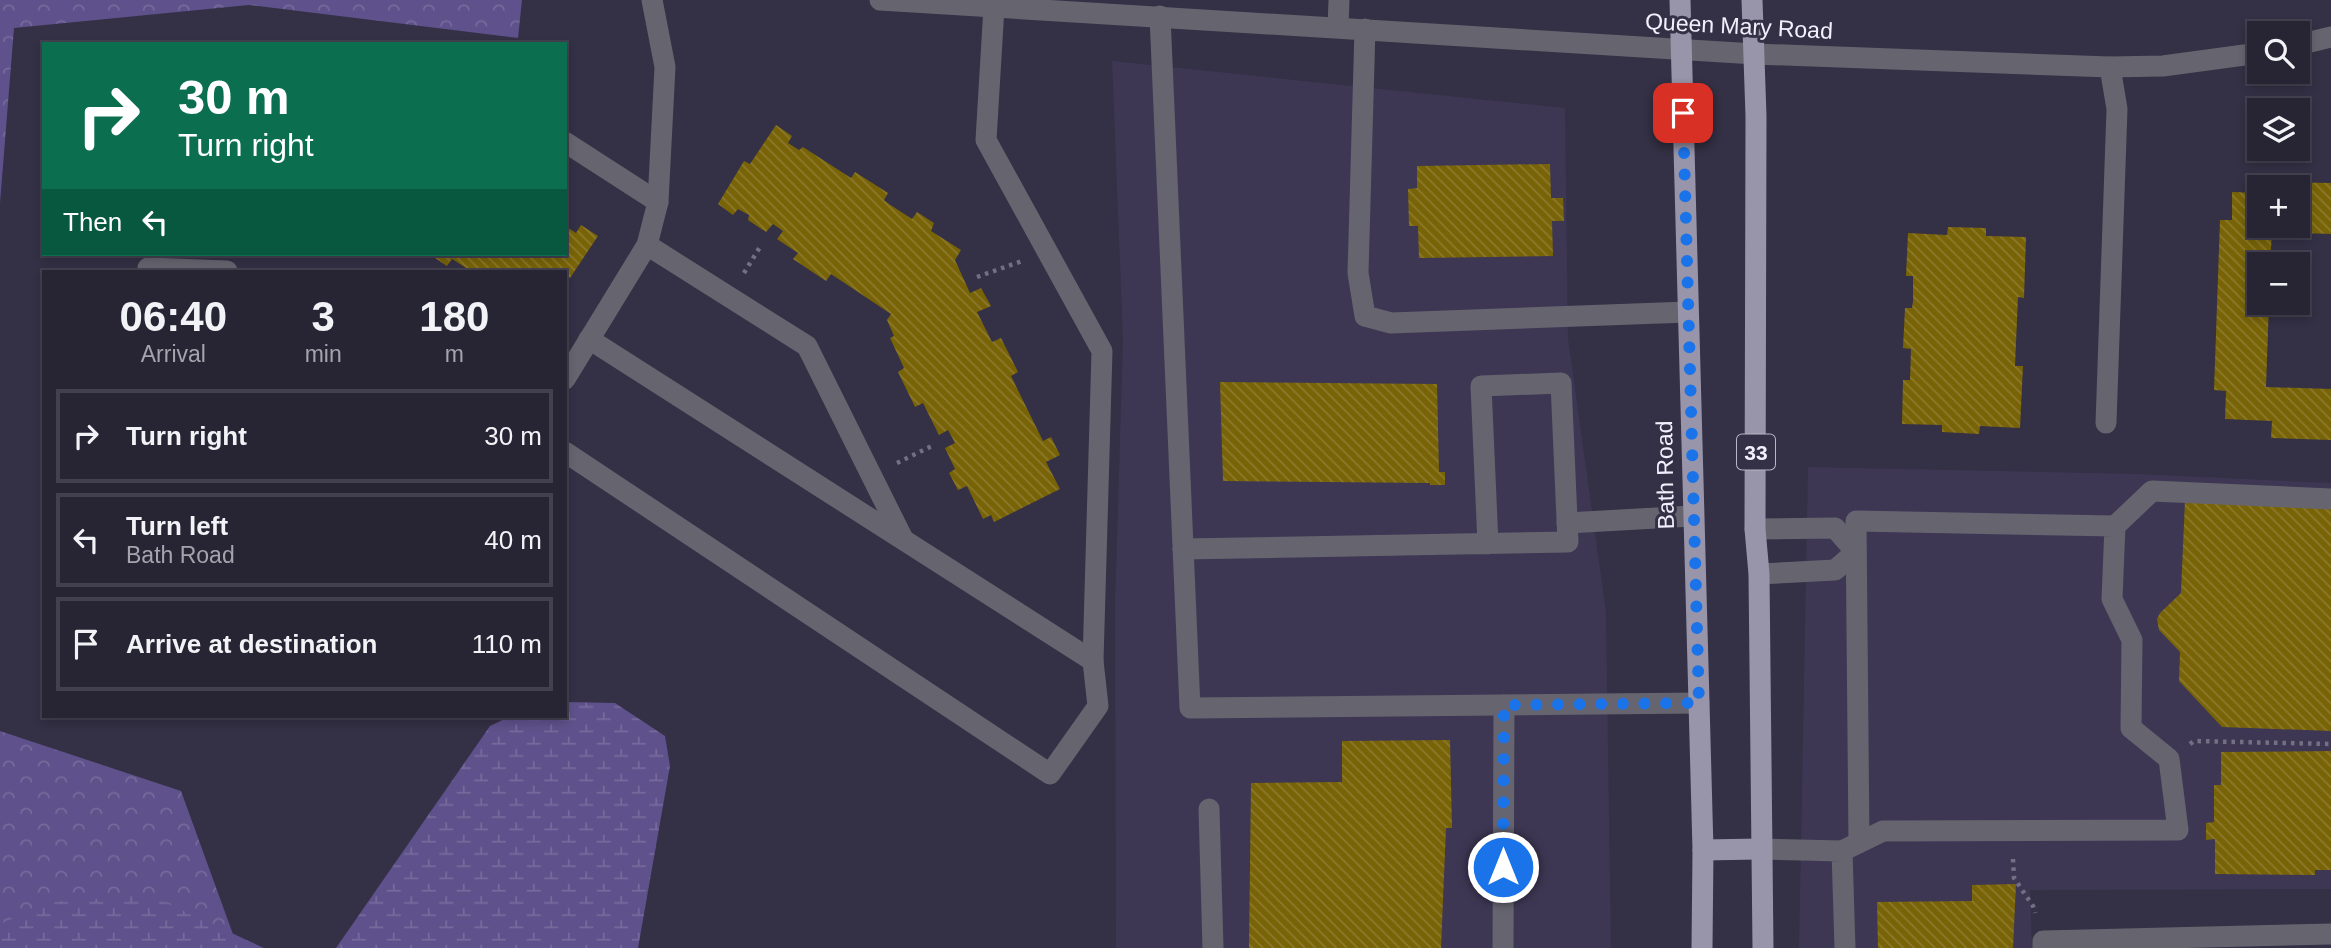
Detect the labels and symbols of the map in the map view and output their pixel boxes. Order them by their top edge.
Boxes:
street label: Queen Mary Road [1644,8,1834,44]
pin [1653,83,1713,143]
street label: Bath Road [1651,420,1679,530]
road number: 33 [1737,434,1775,470]
position arrow [1466,830,1540,904]

